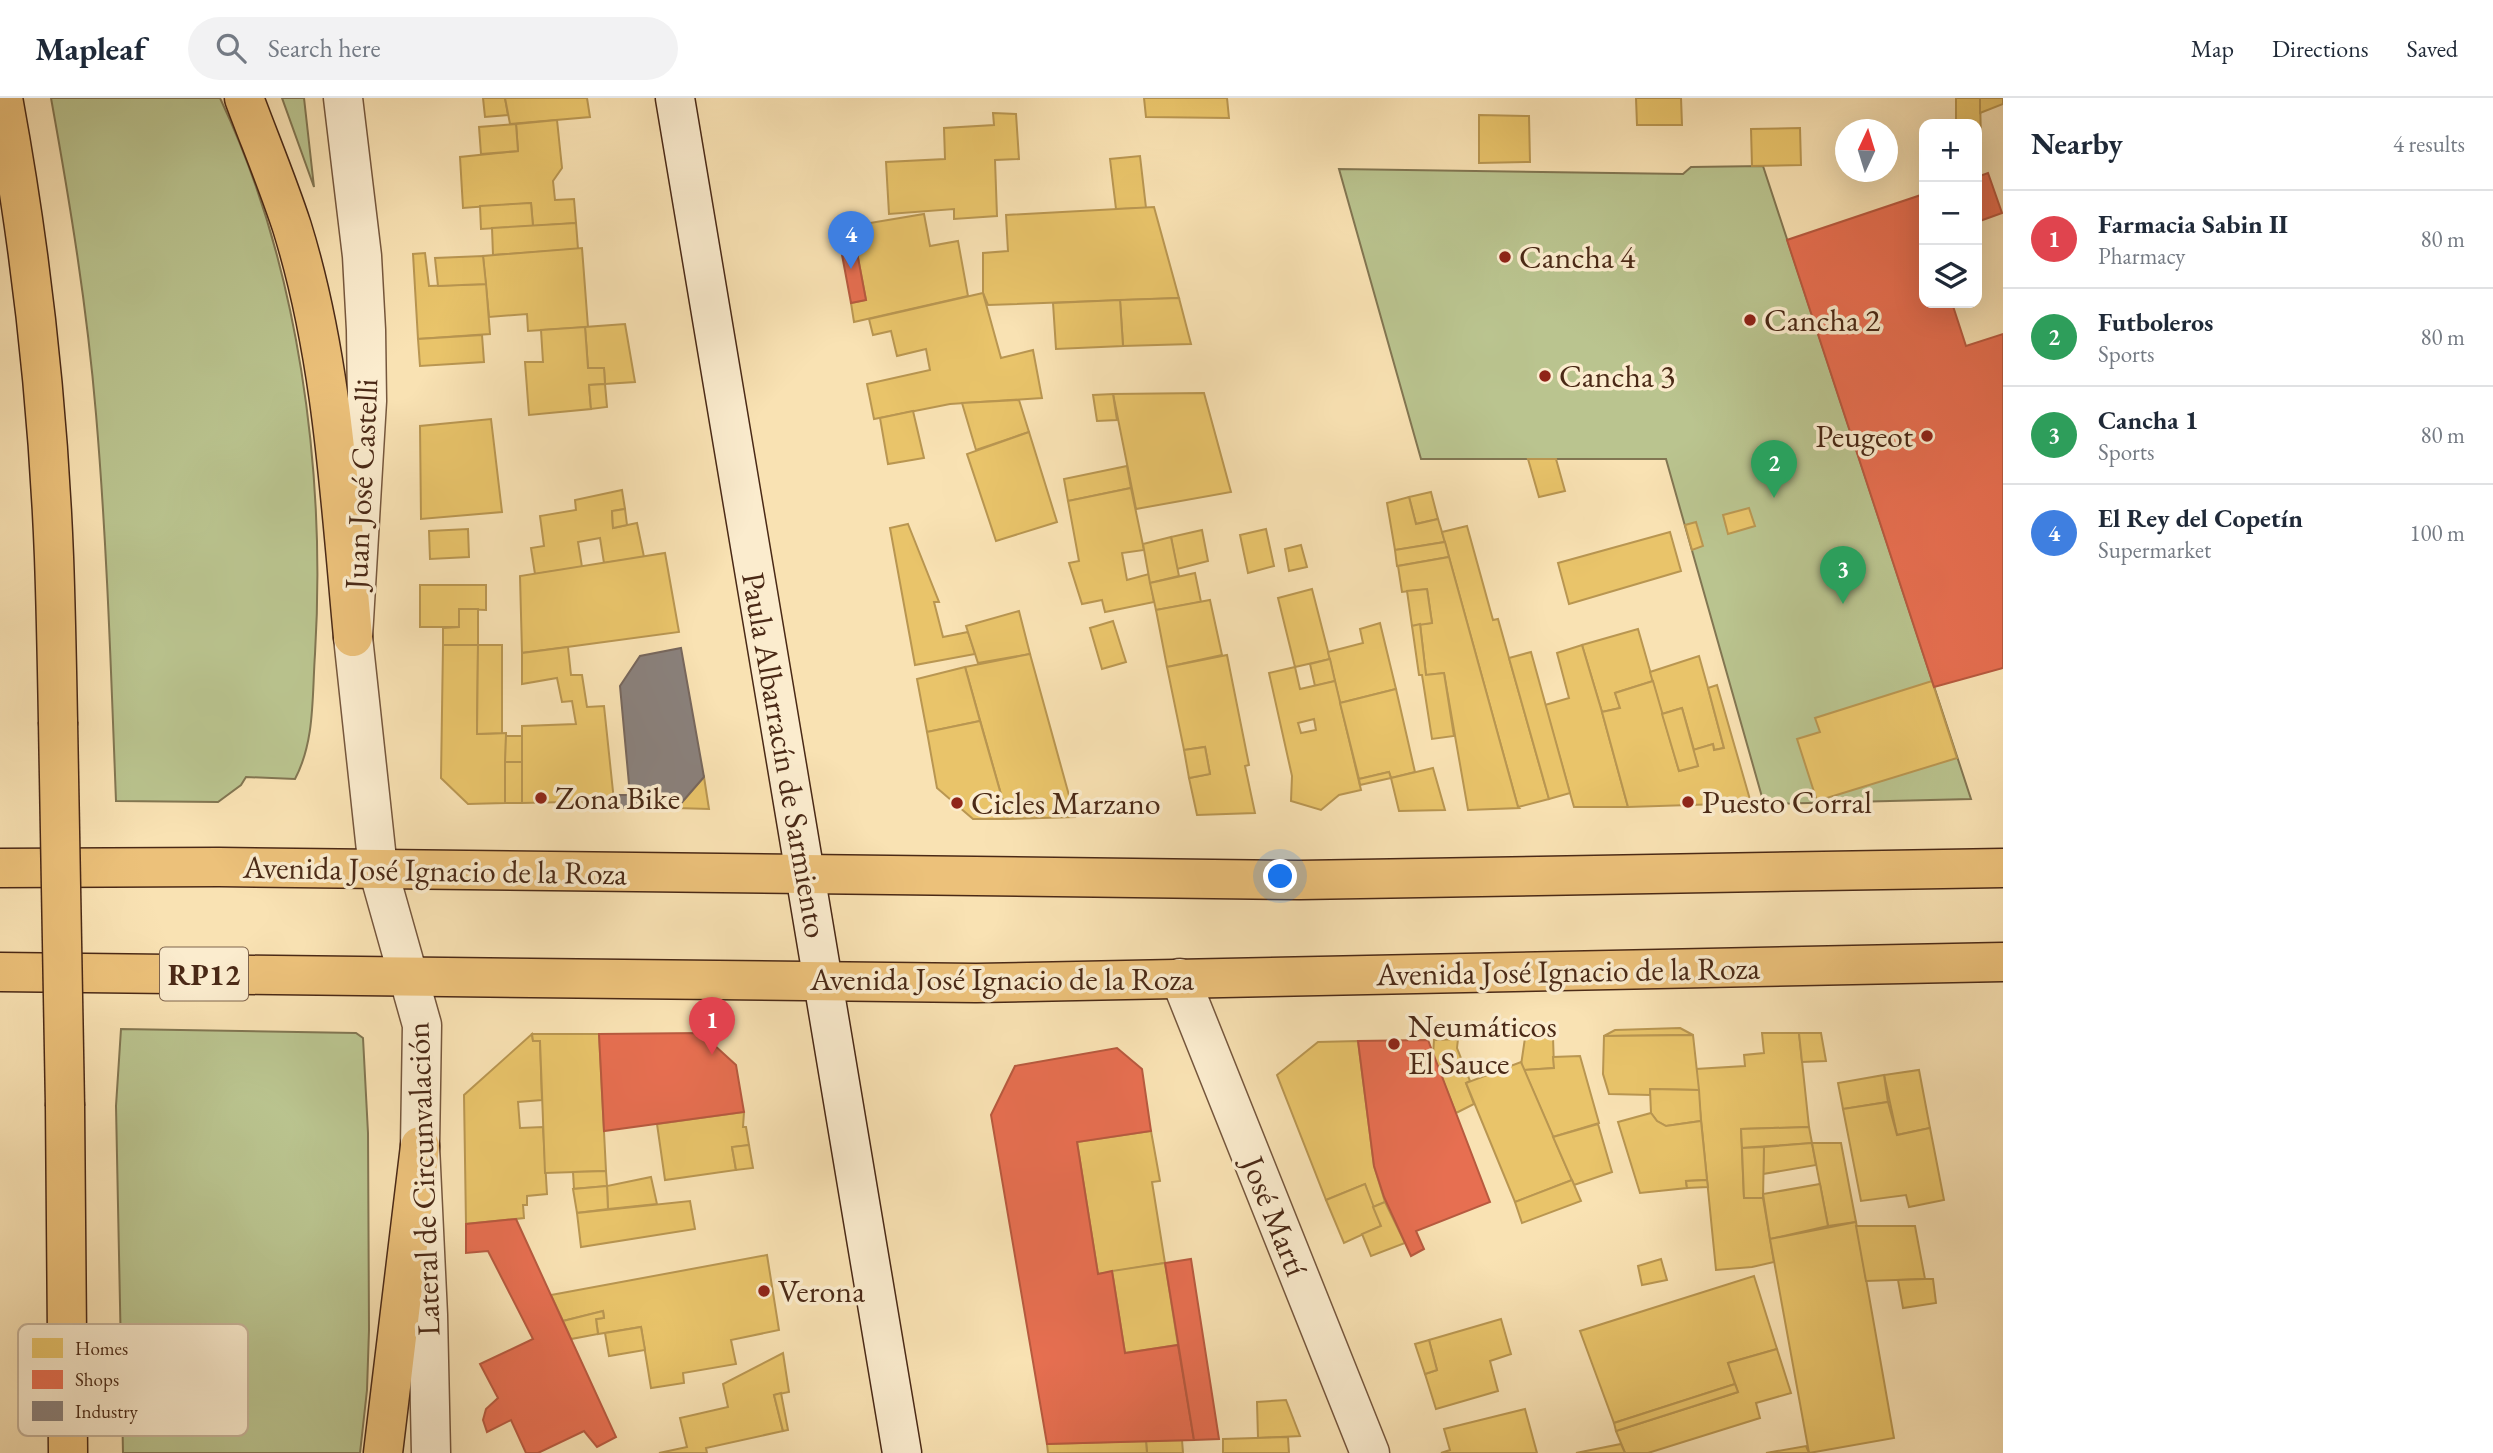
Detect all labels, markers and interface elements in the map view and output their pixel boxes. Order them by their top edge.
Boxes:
search box [188,17,678,80]
text: Mapleaf [35,27,146,70]
icon: search [212,29,250,67]
text: Search here [268,31,381,65]
text: Map [2191,33,2234,64]
text: Directions [2272,33,2369,64]
text: Saved [2407,33,2458,64]
north arrow [1835,119,1898,182]
map controls [1919,119,1982,308]
button: + [1919,119,1982,182]
text: Nearby [2031,124,2123,163]
text: 4 results [2393,129,2465,159]
button: − [1919,182,1982,245]
text: Farmacia Sabin II [2098,207,2288,241]
pin: 4 [828,211,874,269]
text: 1 [2048,224,2060,254]
text: 80 m [2420,224,2465,254]
place label: Cancha 4 [1519,236,1636,278]
text: Pharmacy [2098,241,2185,271]
button: layers [1919,245,1982,308]
marker: Cancha 4 [1497,249,1513,265]
place label: Cancha 2 [1764,299,1881,341]
text: Futboleros [2098,305,2213,339]
marker: Cancha 2 [1742,312,1758,328]
text: 2 [2048,322,2060,352]
text: 80 m [2420,322,2465,352]
text: Sports [2098,339,2154,369]
place label: Cancha 3 [1559,355,1675,397]
marker: Cancha 3 [1537,368,1553,384]
street label: Juan José Castelli [334,377,388,594]
text: Cancha 1 [2098,403,2199,437]
place label: Peugeot [1816,415,1913,457]
text: 3 [2048,420,2060,450]
text: 80 m [2420,420,2465,450]
marker: Peugeot [1919,428,1935,444]
text: Sports [2098,437,2154,467]
pin: 2 [1751,440,1797,498]
text: El Rey del Copetín [2098,501,2303,535]
text: 4 [2048,518,2060,548]
text: 100 m [2409,518,2465,548]
text: Supermarket [2098,535,2211,565]
pin: 3 [1820,546,1866,604]
street label: Paula Albarracín de Sarmiento [732,569,838,941]
place label: Zona Bike [555,777,680,819]
place label: Puesto Corral [1702,781,1872,823]
place label: Cicles Marzano [971,782,1161,824]
marker: Zona Bike [533,790,549,806]
marker: Puesto Corral [1680,794,1696,810]
marker: Cicles Marzano [949,795,965,811]
street label: Avenida José Ignacio de la Roza [242,846,628,894]
your location [1263,859,1297,893]
road number: RP12 [160,947,248,1000]
street label: Avenida José Ignacio de la Roza [1375,947,1761,995]
street label: Avenida José Ignacio de la Roza [809,958,1194,1000]
pin: 1 [689,997,735,1055]
place label: Neumáticos El Sauce [1408,1005,1557,1084]
street label: Lateral de Circunvalación [397,1021,449,1337]
marker: Neumáticos El Sauce [1386,1036,1402,1052]
street label: José Martí [1231,1147,1318,1282]
place label: Verona [778,1270,865,1312]
marker: Verona [756,1283,772,1299]
legend [18,1324,248,1436]
text: Homes [75,1336,128,1361]
text: Shops [75,1367,119,1392]
text: Industry [75,1399,139,1424]

